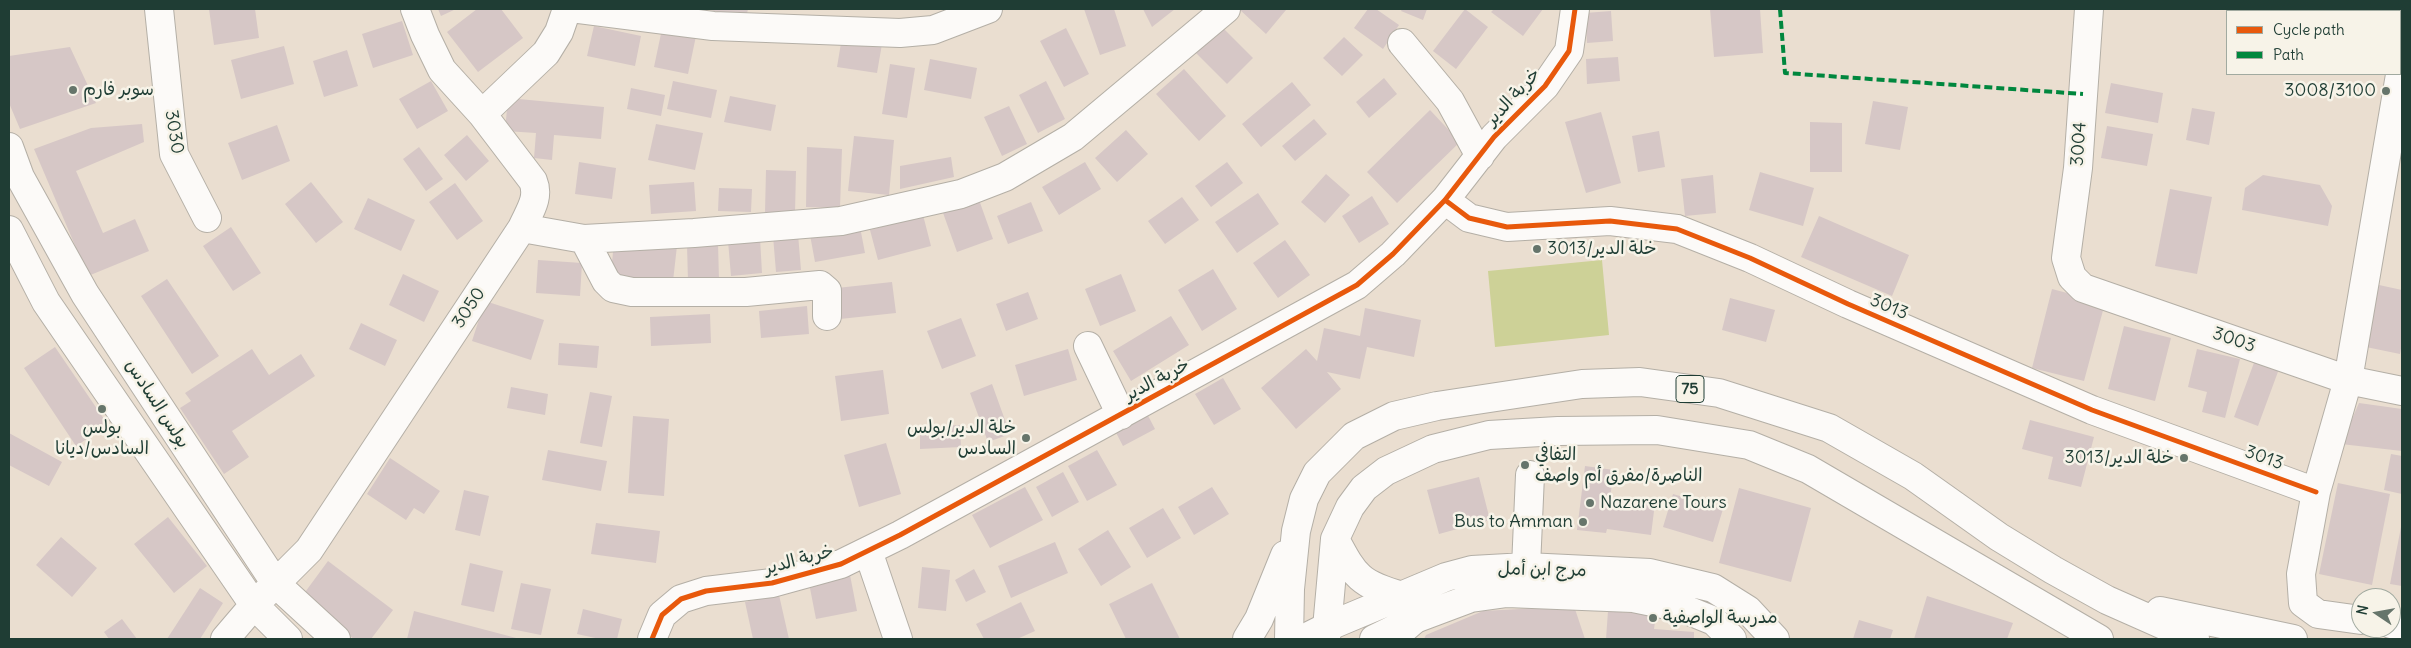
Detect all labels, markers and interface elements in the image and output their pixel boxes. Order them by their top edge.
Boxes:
legend [2226,10,2401,75]
text: Cycle path [2273,20,2345,39]
text: Path [2273,45,2304,64]
street label: خربة الدير [1481,64,1545,130]
place label: سوبر فارم [83,79,154,101]
place label: 3008/3100 [2284,80,2376,102]
marker: سوبر فارم [67,84,79,96]
marker: 3008/3100 [2380,85,2392,97]
street label: 3030 [160,109,188,155]
street label: 3004 [2067,121,2091,167]
place label: 3013/خلة الدير [1547,238,1656,260]
marker: 3013/خلة الدير [1531,243,1543,255]
street label: 3050 [448,284,490,332]
street label: 3013 [1867,289,1911,325]
street label: 3003 [2210,323,2258,357]
street label: خربة الدير [1121,354,1193,406]
street label: بولس السادس [120,356,194,452]
road number: 75 [1676,376,1704,402]
marker: بولس السادس/ديانا [96,403,108,415]
place label: بولس السادس/ديانا [55,417,149,459]
place label: خلة الدير/بولس السادس [907,417,1016,459]
marker: خلة الدير/بولس السادس [1020,432,1032,444]
street label: 3013 [2242,441,2286,475]
place label: التفافي الناصرة/مفرق أم واصف [1535,444,1702,486]
place label: خلة الدير/3013 [2065,447,2174,469]
marker: خلة الدير/3013 [2178,452,2190,464]
marker: التفافي الناصرة/مفرق أم واصف [1519,459,1531,471]
place label: Nazarene Tours [1600,492,1727,514]
marker: Nazarene Tours [1584,497,1596,509]
place label: Bus to Amman [1454,511,1573,533]
marker: Bus to Amman [1577,516,1589,528]
street label: خربة الدير [762,540,836,580]
street label: مرج ابن أمل [1497,558,1587,582]
north arrow [2351,588,2401,638]
text: N [2352,603,2372,617]
place label: مدرسة الواصفية [1663,607,1777,629]
marker: مدرسة الواصفية [1647,612,1659,624]

